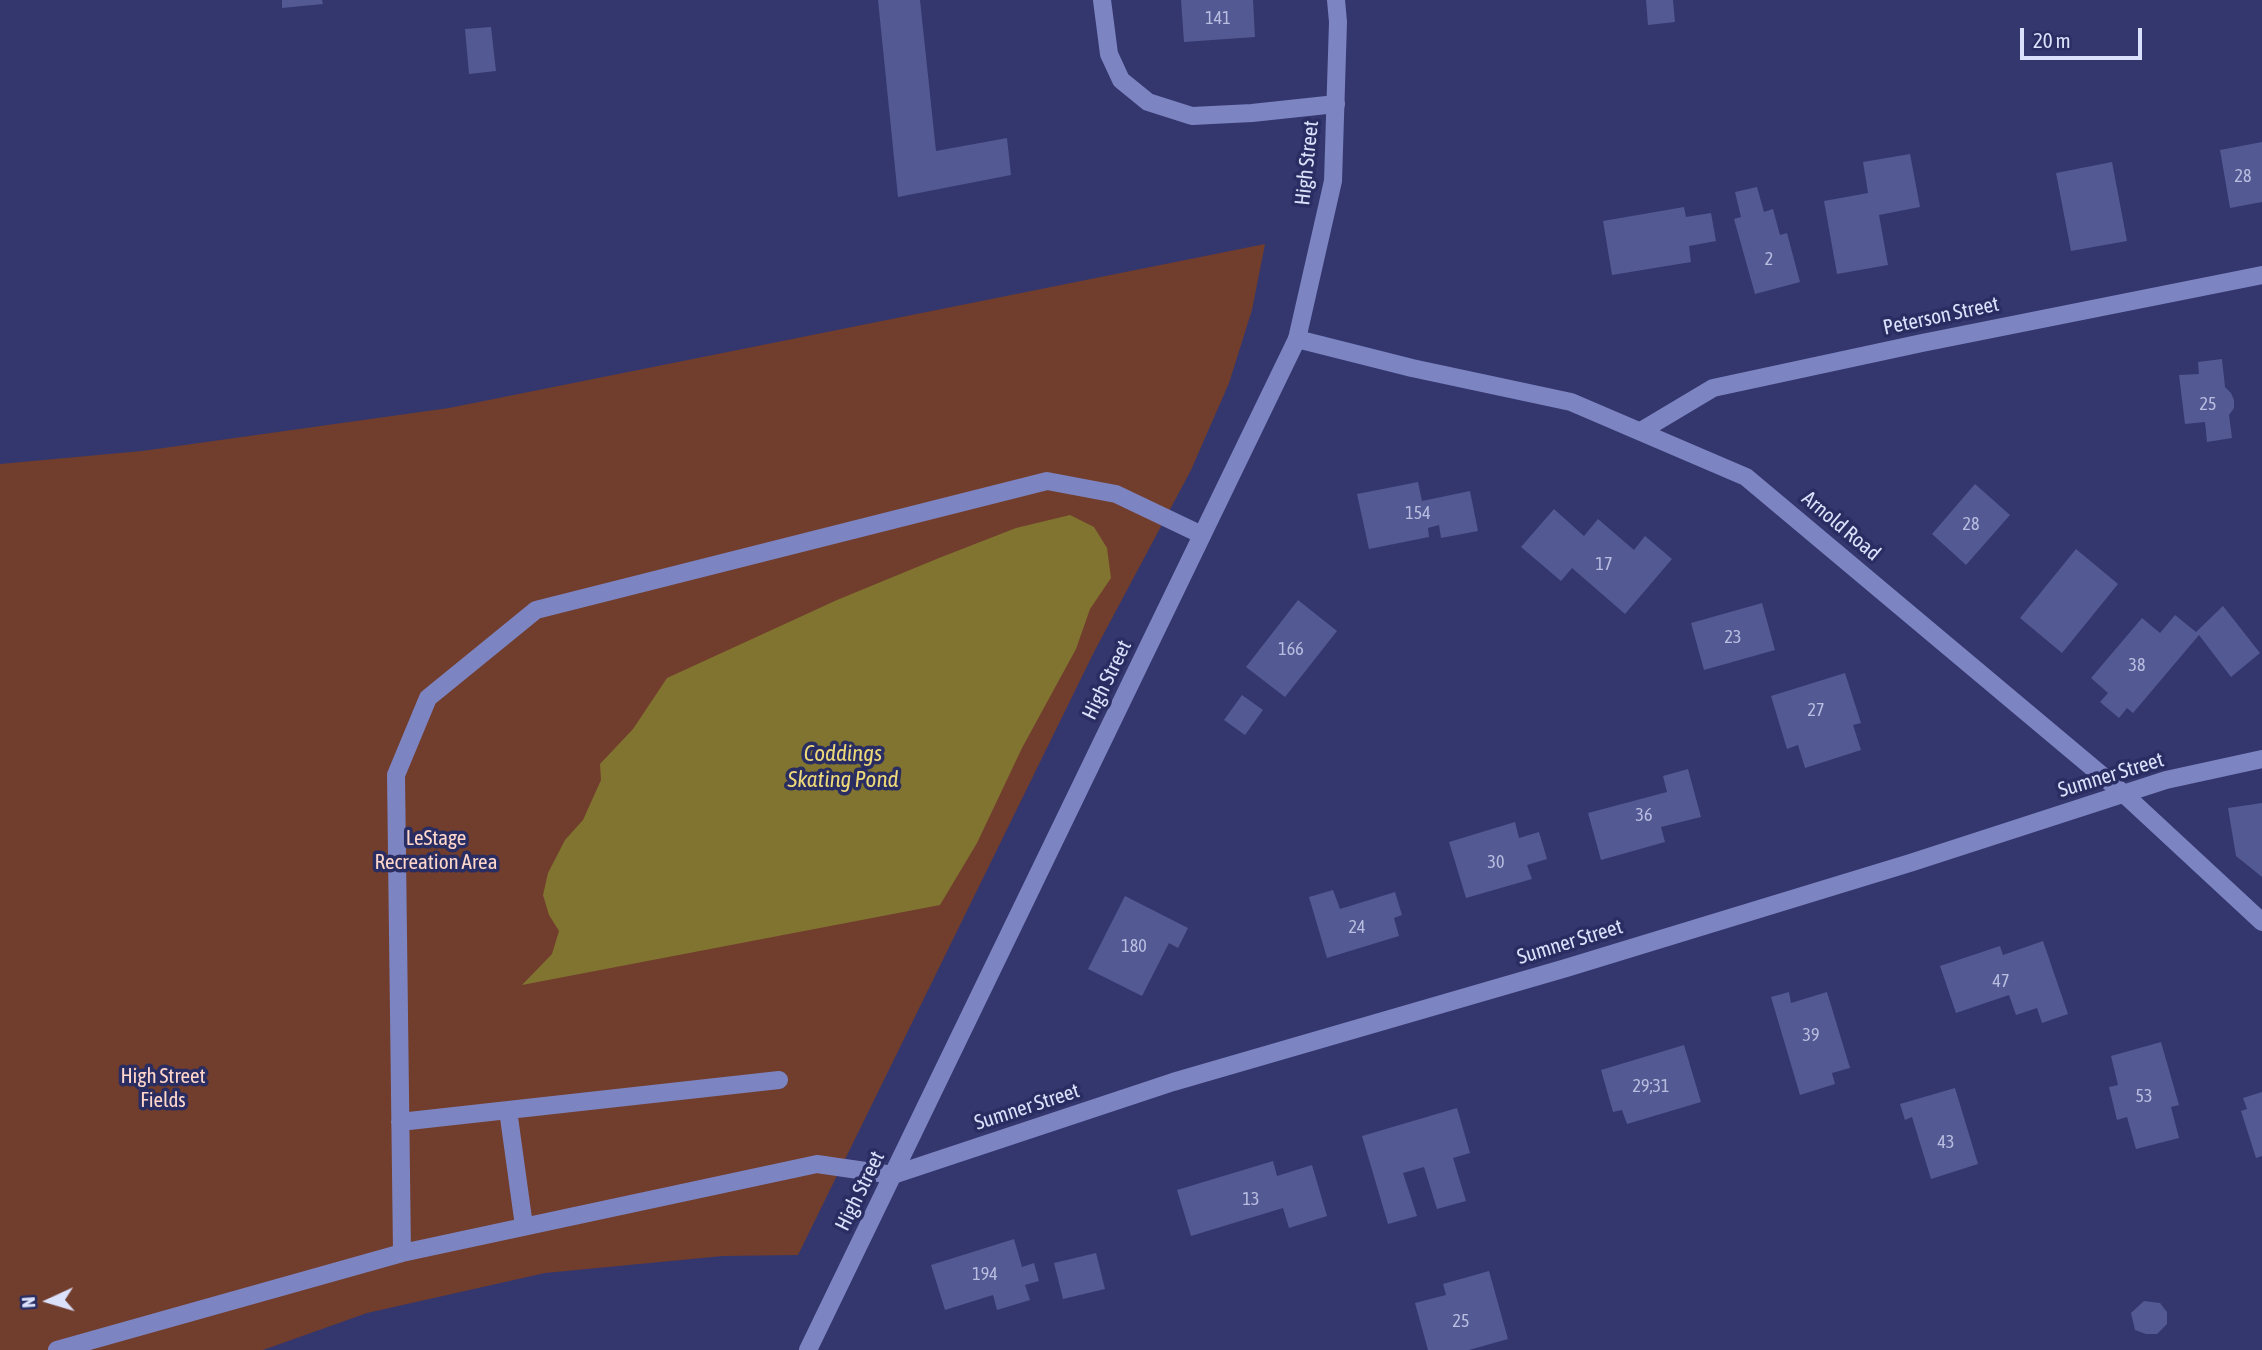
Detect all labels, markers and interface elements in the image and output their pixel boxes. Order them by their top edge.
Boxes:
house number: 141 [1205,7,1231,29]
scale bar [2024,14,2146,58]
text: 20 m [2033,28,2071,52]
street label: High Street [1290,119,1324,207]
house number: 28 [2235,165,2251,187]
house number: 2 [1765,248,1773,270]
street label: Peterson Street [1881,291,2001,341]
house number: 25 [2200,393,2216,415]
street label: Arnold Road [1797,486,1885,566]
house number: 154 [1405,502,1431,524]
house number: 28 [1963,513,1979,535]
house number: 17 [1596,553,1612,575]
house number: 23 [1725,626,1741,648]
street label: High Street [1077,636,1137,724]
house number: 166 [1278,638,1304,660]
house number: 38 [2129,654,2145,676]
house number: 27 [1808,699,1824,721]
water label: Coddings Skating Pond [788,740,898,794]
street label: Sumner Street [2055,747,2167,803]
house number: 36 [1636,804,1652,826]
park label: LeStage Recreation Area [375,825,497,875]
house number: 30 [1488,851,1504,873]
street label: Sumner Street [1514,914,1626,970]
house number: 24 [1349,916,1365,938]
house number: 180 [1121,935,1147,957]
house number: 47 [1993,970,2009,992]
house number: 39 [1803,1024,1819,1046]
park label: High Street Fields [120,1063,206,1113]
house number: 29;31 [1632,1075,1670,1097]
street label: Sumner Street [971,1078,1083,1136]
house number: 53 [2136,1085,2152,1107]
house number: 43 [1938,1131,1954,1153]
street label: High Street [830,1147,890,1235]
house number: 13 [1243,1188,1259,1210]
house number: 194 [972,1263,998,1285]
north arrow [14,1266,84,1336]
text: N [17,1296,39,1309]
house number: 25 [1453,1310,1469,1332]

